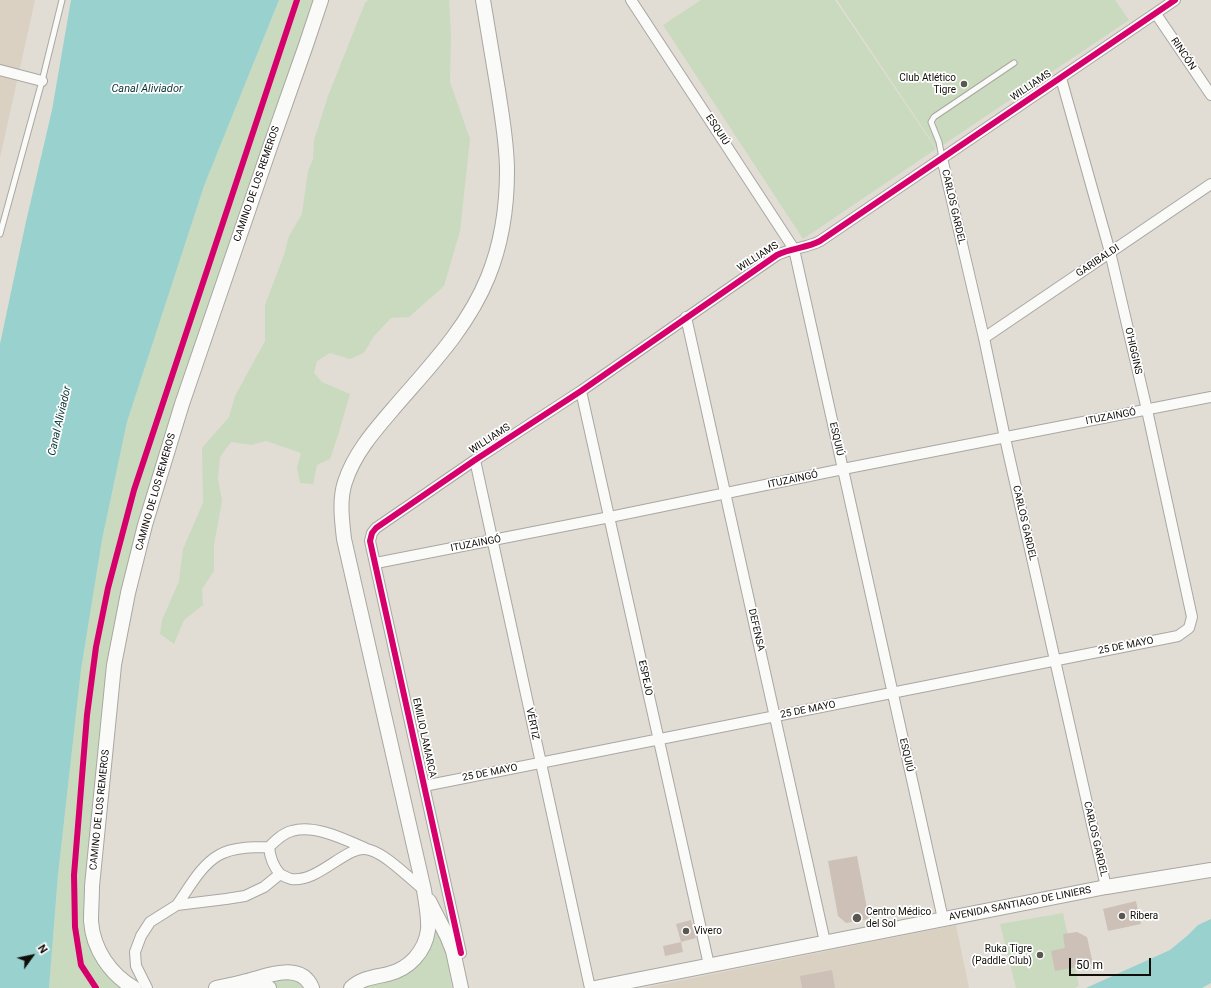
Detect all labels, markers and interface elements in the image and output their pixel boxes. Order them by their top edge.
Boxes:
street label: RINCÓN [1168,35,1198,73]
street label: WILLIAMS [1008,68,1054,104]
place label: Club Atlético Tigre [899,72,956,96]
marker: Club Atlético Tigre [959,79,969,89]
water label: Canal Aliviador [111,82,183,96]
street label: ESQUIÚ [703,112,731,148]
street label: CAMINO DE LOS REMEROS [232,125,282,243]
street label: CARLOS GARDEL [939,168,967,246]
street label: WILLIAMS [735,240,781,274]
street label: GARIBALDI [1074,242,1122,280]
street label: O'HIGGINS [1122,326,1144,376]
water label: Canal Aliviador [46,385,74,457]
street label: ITUZAINGÓ [1085,406,1137,428]
street label: WILLIAMS [467,421,513,457]
street label: ESQUIÚ [826,421,846,457]
street label: CAMINO DE LOS REMEROS [134,432,178,552]
street label: ITUZAINGÓ [767,469,819,491]
street label: CARLOS GARDEL [1010,484,1038,562]
street label: ITUZAINGÓ [450,533,502,555]
street label: DEFENSA [745,608,767,652]
street label: 25 DE MAYO [1097,635,1155,657]
street label: ESPEJO [635,659,655,697]
street label: EMILIO LAMARCA [410,697,438,779]
street label: 25 DE MAYO [779,699,837,721]
street label: VÉRTIZ [523,707,541,741]
street label: ESQUIÚ [896,737,916,773]
street label: CAMINO DE LOS REMEROS [88,749,112,871]
street label: 25 DE MAYO [461,762,519,784]
street label: CARLOS GARDEL [1081,800,1109,878]
street label: AVENIDA SANTIAGO DE LINIERS [948,884,1092,924]
place label: Centro Médico del Sol [866,906,931,930]
place label: Ribera [1130,910,1158,922]
marker: Ribera [1117,911,1127,921]
marker: Centro Médico del Sol [851,912,863,924]
place label: Vivero [694,925,722,937]
marker: Vivero [681,926,691,936]
north arrow [12,936,52,976]
text: N [35,942,50,956]
place label: Ruka Tigre (Paddle Club) [972,943,1032,966]
marker: Ruka Tigre (Paddle Club) [1035,950,1045,960]
scale bar [1071,950,1153,976]
text: 50 m [1076,958,1103,972]

